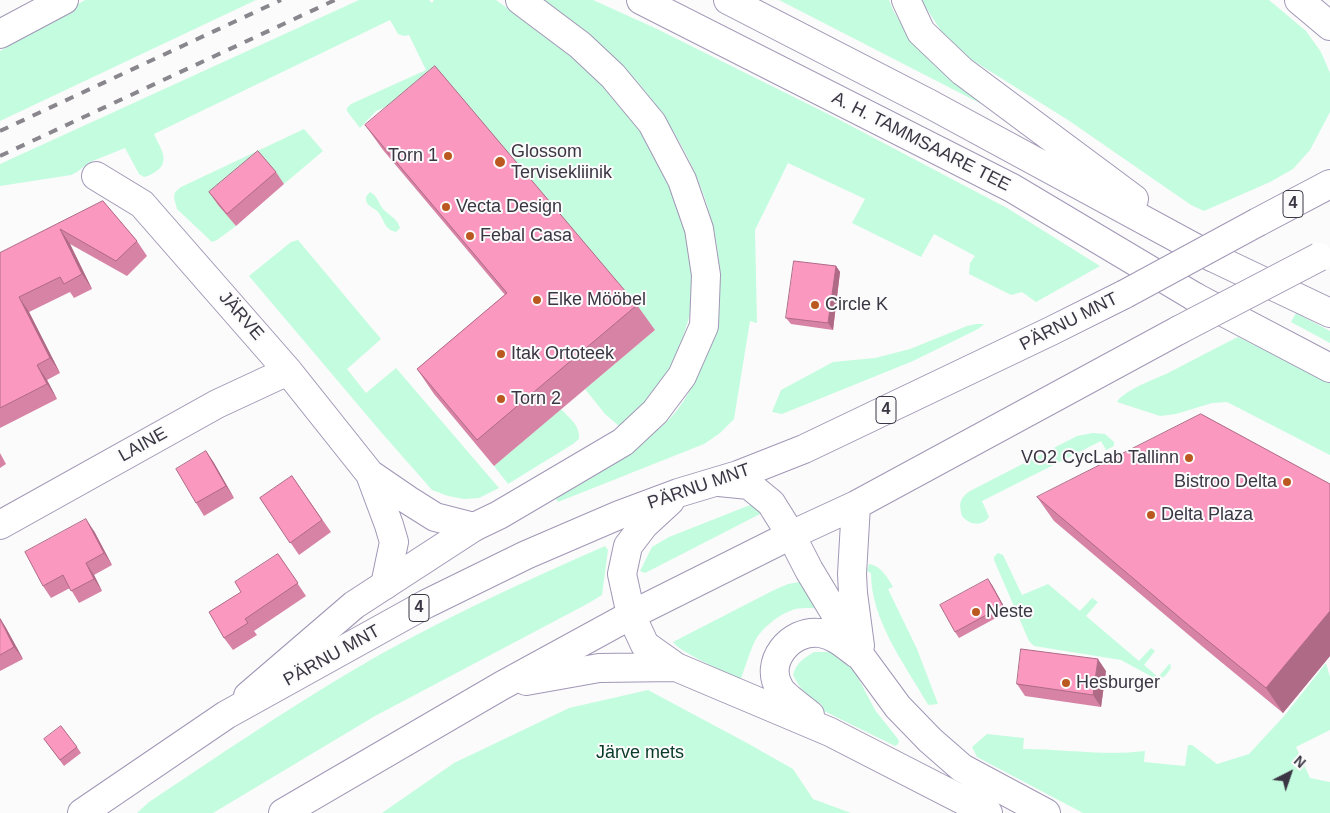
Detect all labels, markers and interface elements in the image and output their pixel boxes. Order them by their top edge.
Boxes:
street label: A. H. TAMMSAARE TEE [828,88,1014,196]
place label: Glossom Tervisekliinik [511,141,612,183]
place label: Torn 1 [388,145,438,167]
marker: Torn 1 [442,150,454,162]
marker: Glossom Tervisekliinik [493,155,507,169]
road number: 4 [1283,190,1303,218]
place label: Vecta Design [456,196,562,218]
marker: Vecta Design [440,201,452,213]
place label: Febal Casa [480,225,572,247]
marker: Febal Casa [464,230,476,242]
street label: JÄRVE [214,287,268,345]
street label: PÄRNU MNT [1016,288,1122,356]
place label: Elke Mööbel [547,289,646,311]
marker: Elke Mööbel [531,294,543,306]
place label: Circle K [825,294,888,316]
marker: Circle K [809,299,821,311]
place label: Itak Ortoteek [511,343,614,365]
marker: Itak Ortoteek [495,348,507,360]
place label: Torn 2 [511,388,561,410]
marker: Torn 2 [495,393,507,405]
road number: 4 [876,396,896,424]
street label: LAINE [115,423,171,467]
place label: VO2 CycLab Tallinn [1021,447,1179,469]
marker: VO2 CycLab Tallinn [1183,452,1195,464]
street label: PÄRNU MNT [645,459,753,515]
place label: Bistroo Delta [1174,471,1277,493]
marker: Bistroo Delta [1281,476,1293,488]
place label: Delta Plaza [1161,504,1253,526]
marker: Delta Plaza [1145,509,1157,521]
road number: 4 [409,594,429,622]
place label: Neste [986,601,1033,623]
marker: Neste [970,606,982,618]
street label: PÄRNU MNT [280,621,384,691]
place label: Hesburger [1076,672,1160,694]
marker: Hesburger [1060,677,1072,689]
park label: Järve mets [596,742,684,764]
north arrow [1265,748,1315,798]
text: N [1291,752,1309,771]

